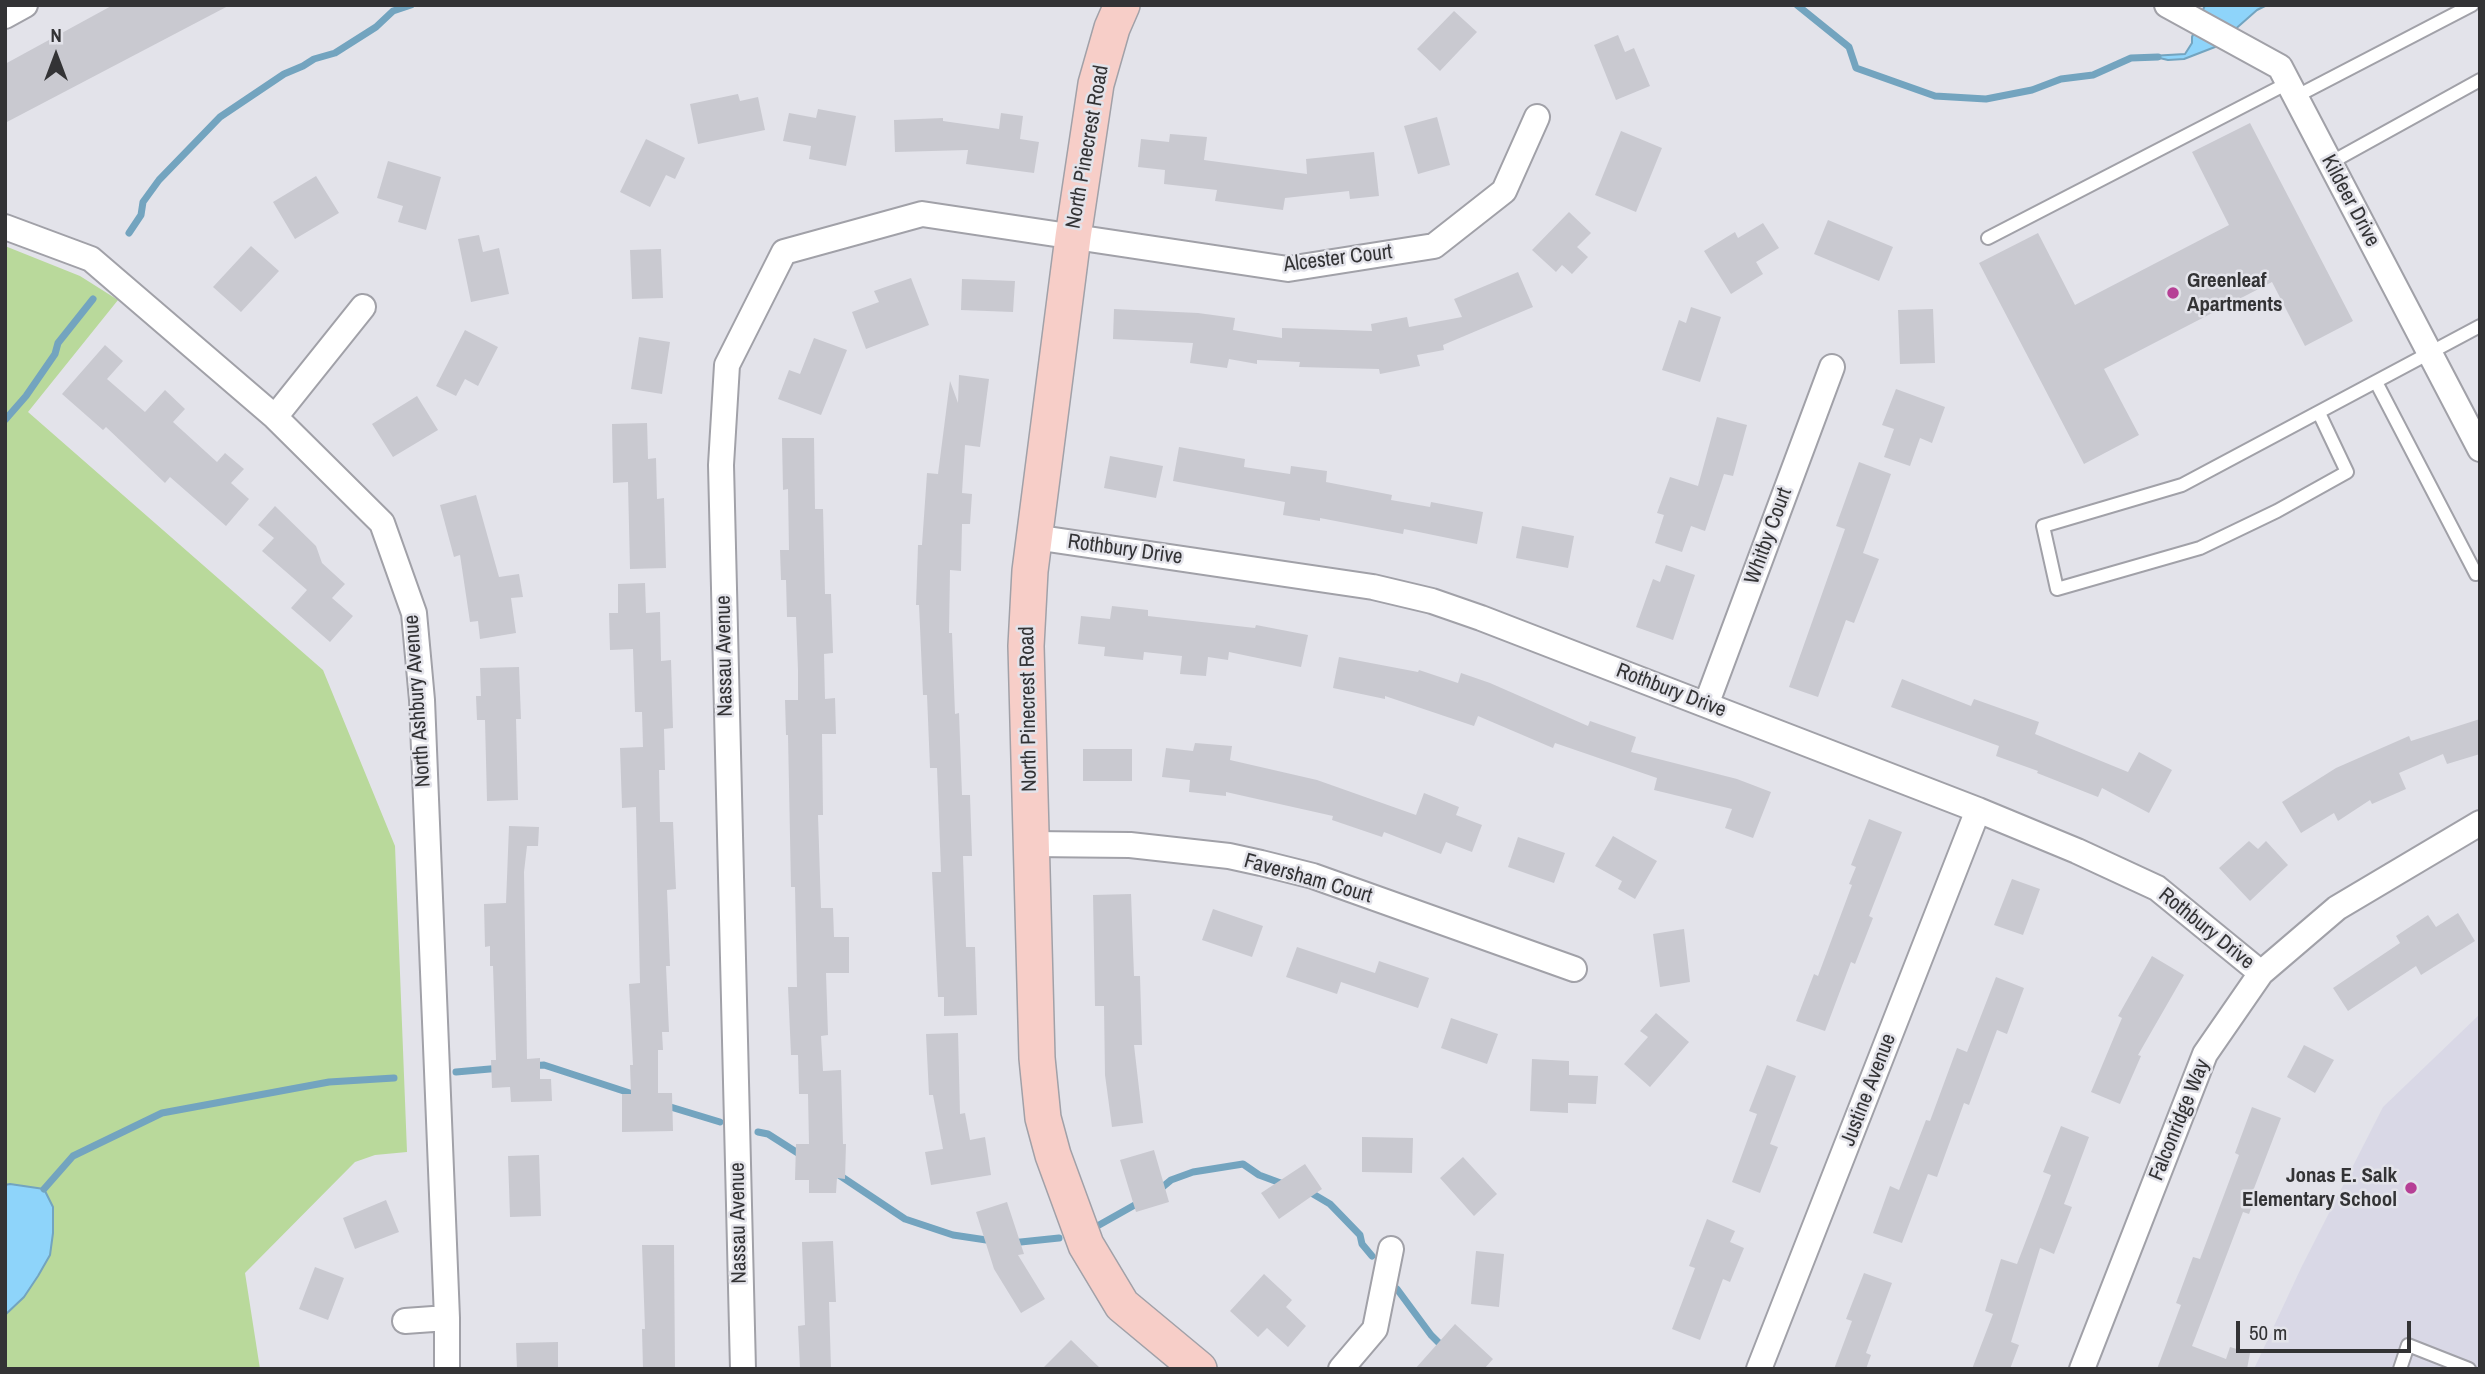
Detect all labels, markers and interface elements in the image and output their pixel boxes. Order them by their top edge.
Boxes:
north arrow [21,21,91,91]
text: N [50,22,62,48]
street label: North Pinecrest Road [1061,63,1115,231]
street label: Kildeer Drive [2315,151,2385,251]
street label: Alcester Court [1282,240,1394,278]
place label: Greenleaf Apartments [2187,268,2283,318]
marker: Greenleaf Apartments [2165,285,2181,301]
street label: Whitby Court [1740,484,1798,588]
street label: Rothbury Drive [1066,529,1184,571]
street label: Nassau Avenue [711,595,739,717]
street label: North Ashbury Avenue [399,614,437,788]
street label: North Pinecrest Road [1015,626,1043,792]
street label: Rothbury Drive [1612,658,1730,724]
street label: Faversham Court [1241,849,1375,909]
street label: Rothbury Drive [2153,883,2259,975]
street label: Justine Avenue [1836,1030,1902,1150]
street label: Falconridge Way [2144,1056,2216,1184]
street label: Nassau Avenue [725,1162,753,1284]
place label: Jonas E. Salk Elementary School [2242,1163,2397,1213]
marker: Jonas E. Salk Elementary School [2403,1180,2419,1196]
scale bar [2240,1308,2415,1352]
text: 50 m [2249,1318,2287,1347]

